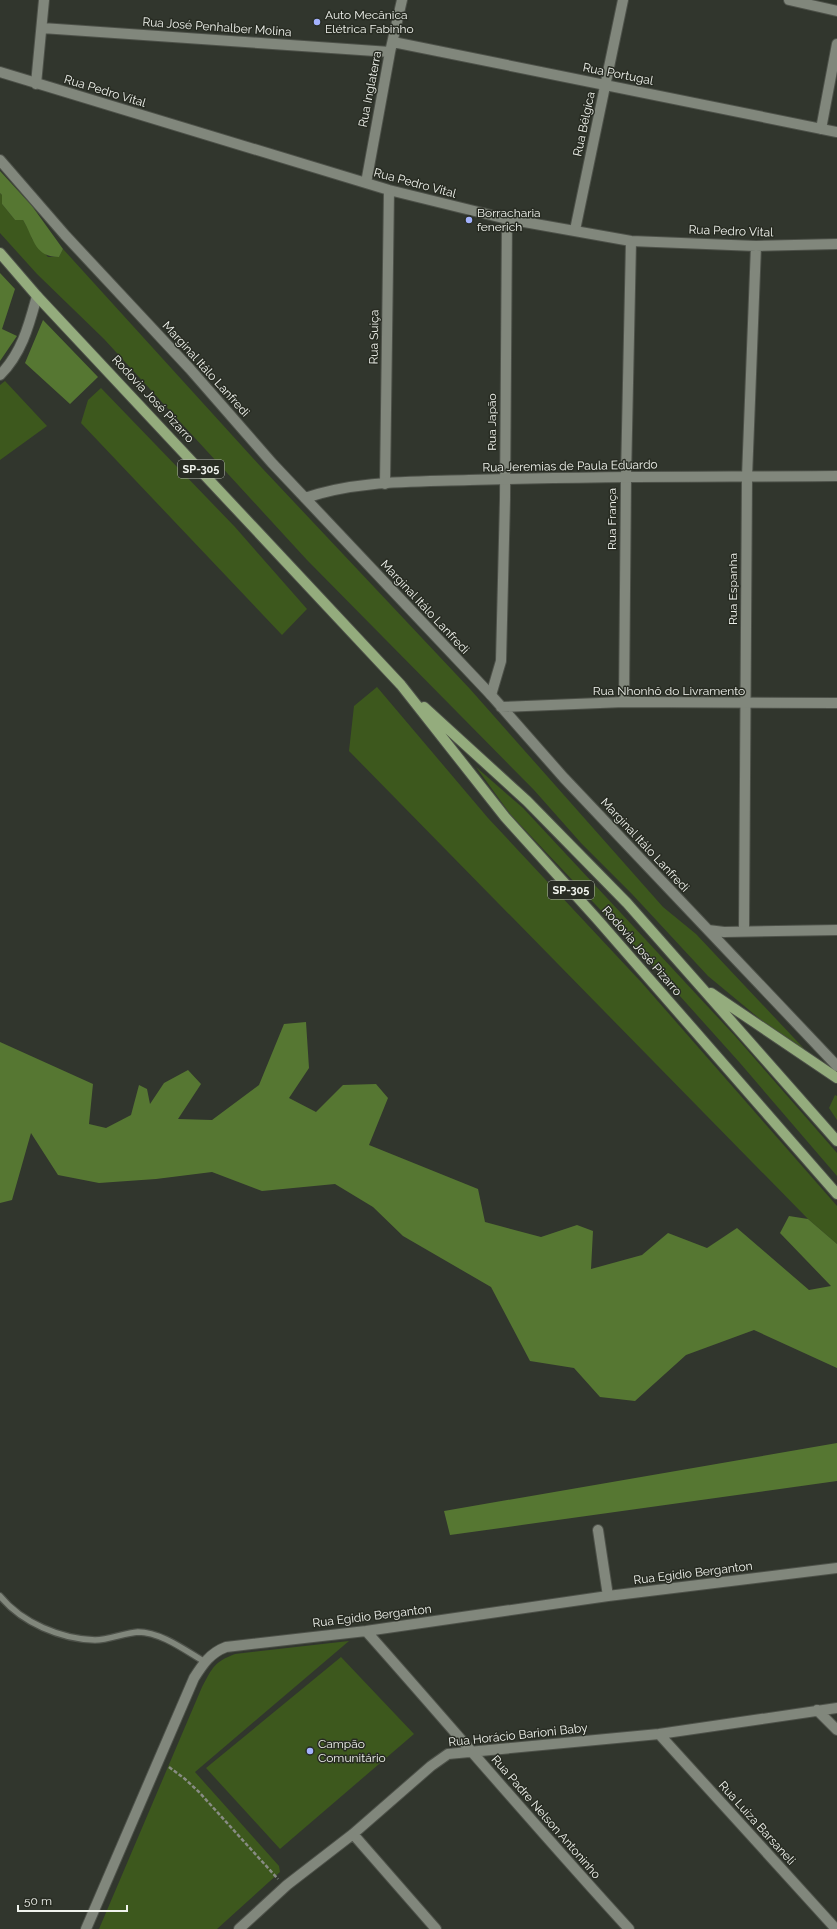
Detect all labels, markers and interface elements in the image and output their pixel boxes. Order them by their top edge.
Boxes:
place label: Auto Mecânica Elétrica Fabinho [325,8,414,36]
street label: Rua José Penhalber Molina [142,15,292,39]
marker: Auto Mecânica Elétrica Fabinho [312,17,322,27]
street label: Rua Inglaterra [356,50,384,128]
street label: Rua Portugal [582,60,655,88]
street label: Rua Pedro Vital [62,72,148,110]
street label: Rua Bélgica [570,90,598,158]
street label: Rua Pedro Vital [372,165,458,201]
place label: Borracharia fenerich [477,206,541,234]
marker: Borracharia fenerich [464,215,474,225]
street label: Rua Pedro Vital [688,223,774,239]
street label: Rua Suiça [367,310,381,364]
street label: Marginal Itálo Lanfredi [160,319,252,419]
street label: Rodovia José Pizarro [109,353,197,445]
street label: Rua Japão [485,393,499,451]
street label: Rua Jeremias de Paula Eduardo [482,457,658,475]
road number: SP-305 [178,460,224,478]
street label: Rua França [605,488,619,550]
street label: Rua Espanha [726,553,740,625]
street label: Marginal Itálo Lanfredi [378,557,472,657]
street label: Rua Nhonhô do Livramento [593,684,745,698]
street label: Marginal Itálo Lanfredi [598,795,692,895]
road number: SP-305 [548,881,594,899]
street label: Rodovia José Pizarro [599,903,685,999]
street label: Rua Egidio Berganton [633,1559,753,1587]
street label: Rua Egidio Berganton [312,1602,432,1630]
street label: Rua Horácio Barioni Baby [448,1721,589,1749]
place label: Campão Comunitário [318,1737,386,1765]
marker: Campão Comunitário [305,1746,315,1756]
street label: Rua Padre Nelson Antoninho [489,1752,603,1882]
street label: Rua Luiza Barsaneli [716,1778,798,1868]
scale bar [18,1887,127,1913]
text: 50 m [24,1894,52,1908]

